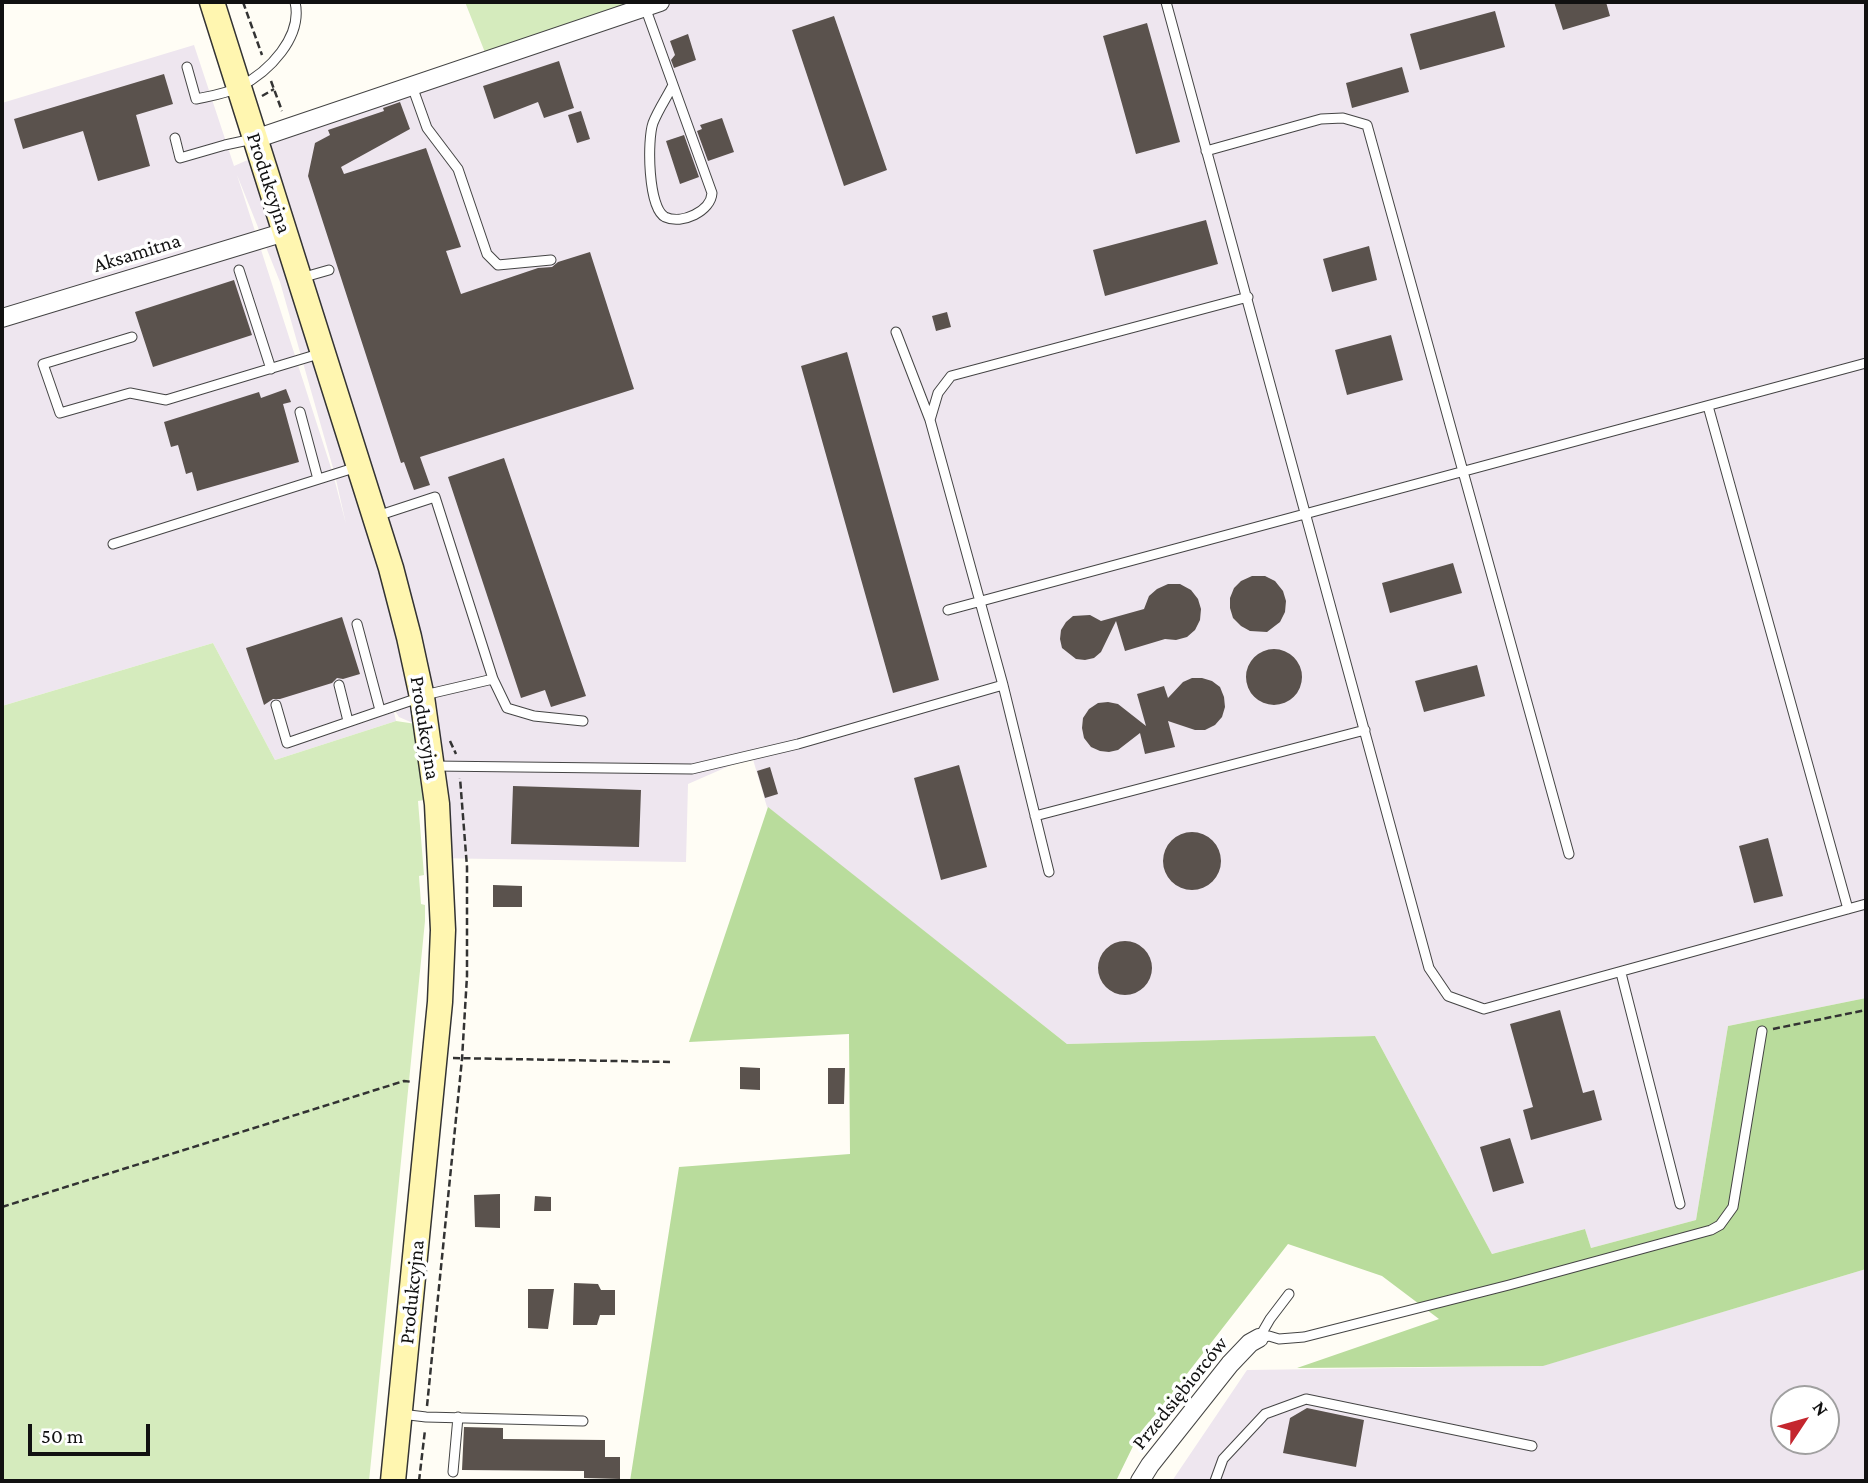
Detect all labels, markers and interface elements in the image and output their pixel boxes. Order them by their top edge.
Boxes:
street label: Produkcyjna [241,129,297,237]
street label: Aksamitna [90,228,184,278]
street label: Produkcyjna [404,674,446,782]
street label: Produkcyjna [394,1239,430,1345]
street label: Przedsiębiorców [1127,1331,1233,1455]
north arrow [1770,1385,1840,1455]
text: N [1808,1397,1833,1420]
scale bar [32,1410,154,1454]
text: 50 m [41,1424,84,1448]

